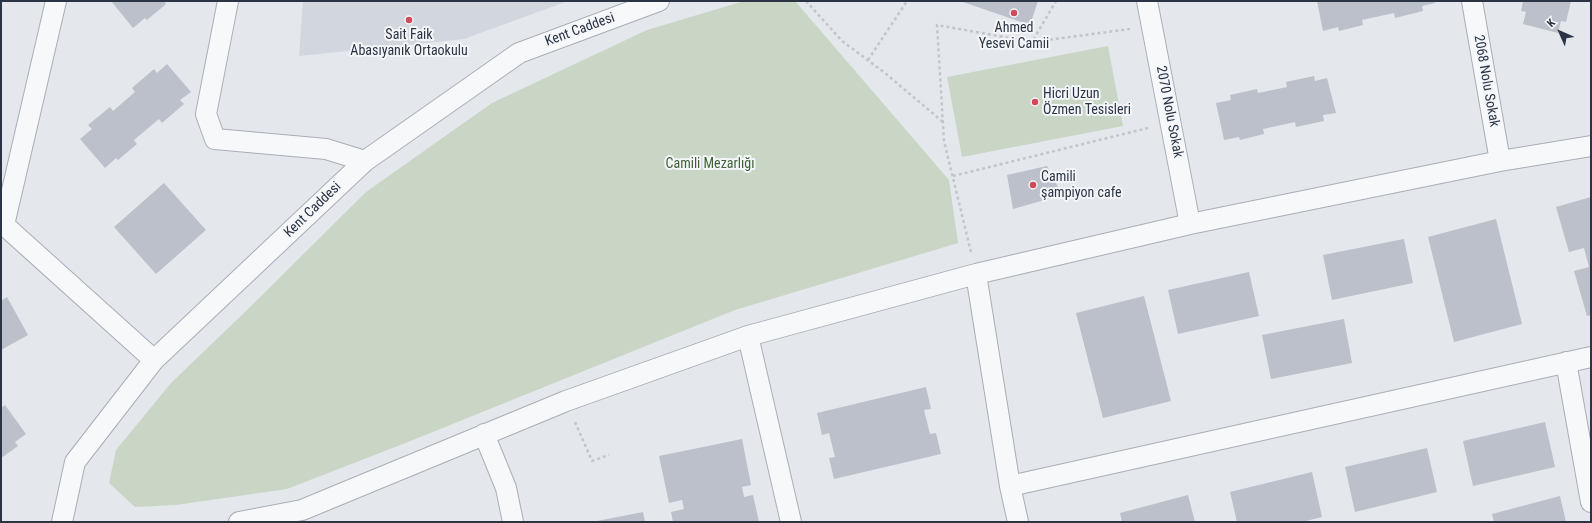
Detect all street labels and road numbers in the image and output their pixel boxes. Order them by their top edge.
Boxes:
street label: Kent Caddesi [543,10,617,50]
street label: 2068 Nolu Sokak [1470,34,1502,128]
street label: 2070 Nolu Sokak [1152,65,1186,159]
street label: Kent Caddesi [281,179,345,241]

